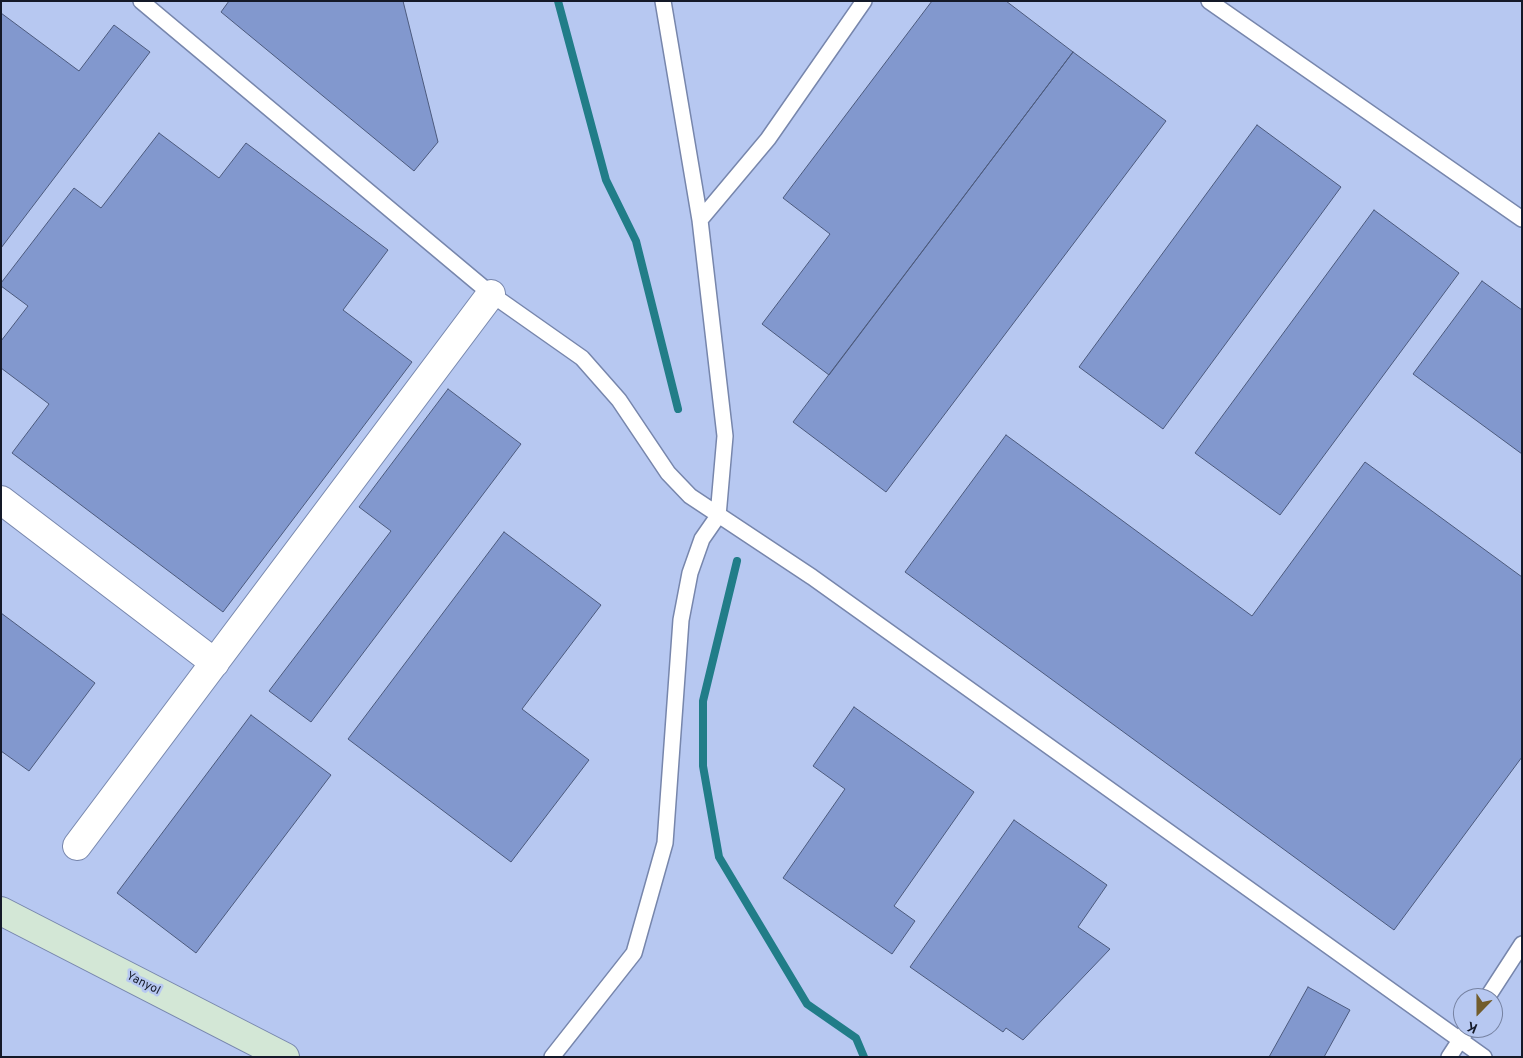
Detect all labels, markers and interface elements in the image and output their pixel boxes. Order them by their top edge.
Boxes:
street label: Yanyol [124,969,162,999]
north arrow [1453,988,1503,1038]
text: K [1465,1017,1480,1036]

